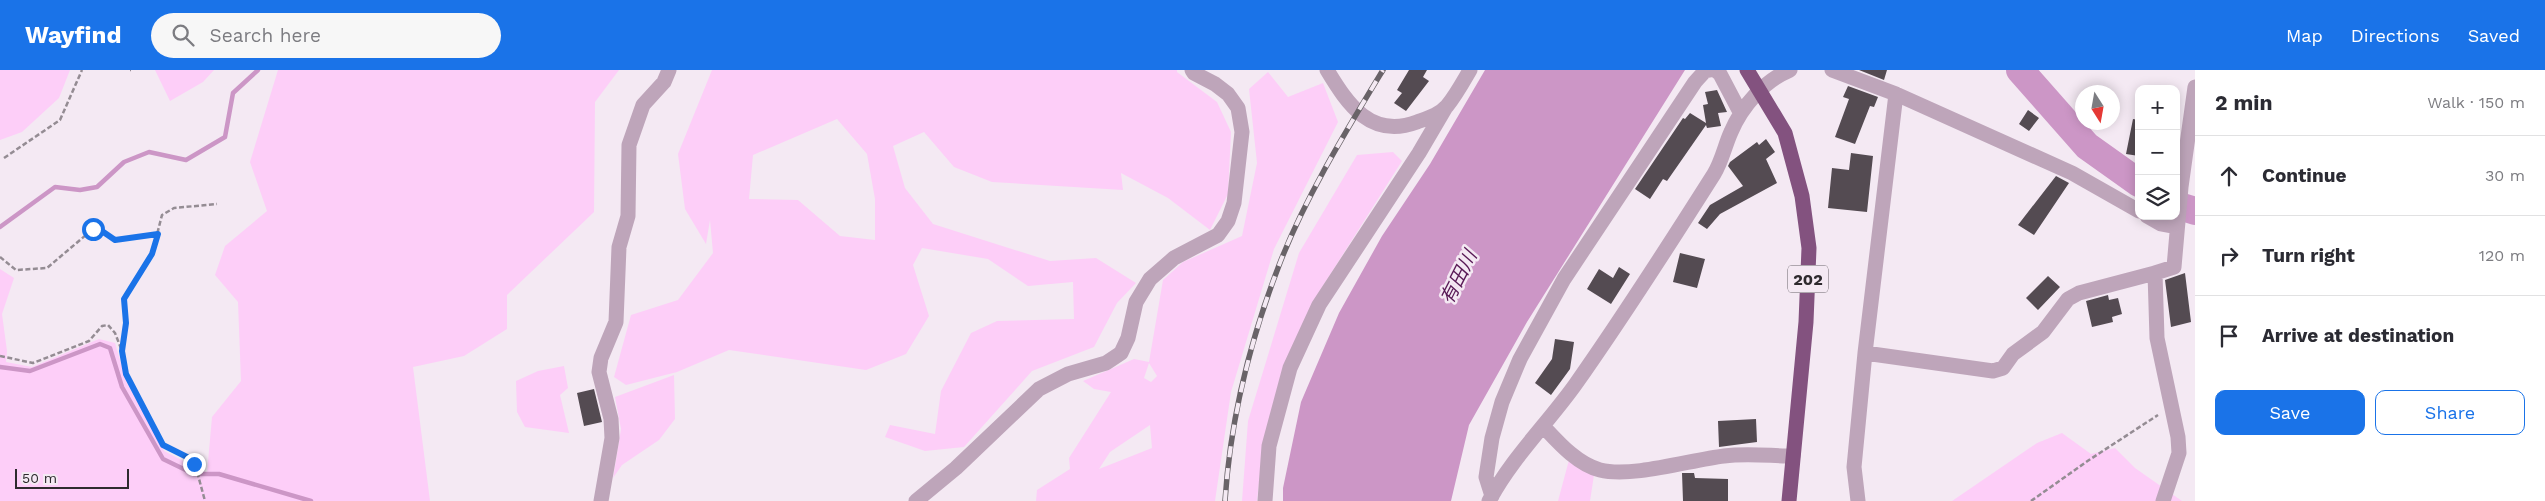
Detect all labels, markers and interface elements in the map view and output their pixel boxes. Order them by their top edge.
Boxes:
search box [151,13,501,58]
text: Wayfind [25,21,121,49]
icon: search [169,21,197,49]
text: Search here [209,24,321,47]
text: Map [2286,25,2323,46]
text: Directions [2351,25,2440,46]
text: Saved [2468,25,2520,46]
north arrow [2075,85,2120,130]
map controls [2135,85,2180,220]
button: + [2135,85,2180,130]
text: 2 min [2215,90,2272,115]
text: Walk · 150 m [2427,93,2525,112]
button: − [2135,130,2180,175]
icon: ahead [2215,162,2243,190]
text: Continue [2262,164,2346,187]
text: 30 m [2485,166,2525,185]
button: layers [2135,175,2180,220]
route start [82,218,105,241]
icon: right [2215,242,2243,270]
text: Turn right [2262,244,2355,267]
water label: 有田川 [1435,245,1483,308]
text: 120 m [2479,246,2525,265]
road number: 202 [1788,265,1828,292]
icon: arrive [2215,322,2243,350]
text: Arrive at destination [2262,324,2454,347]
button: Save [2215,390,2365,435]
button: Share [2375,390,2525,435]
route end [183,453,206,476]
scale bar [15,466,129,489]
text: 50 m [22,470,57,486]

